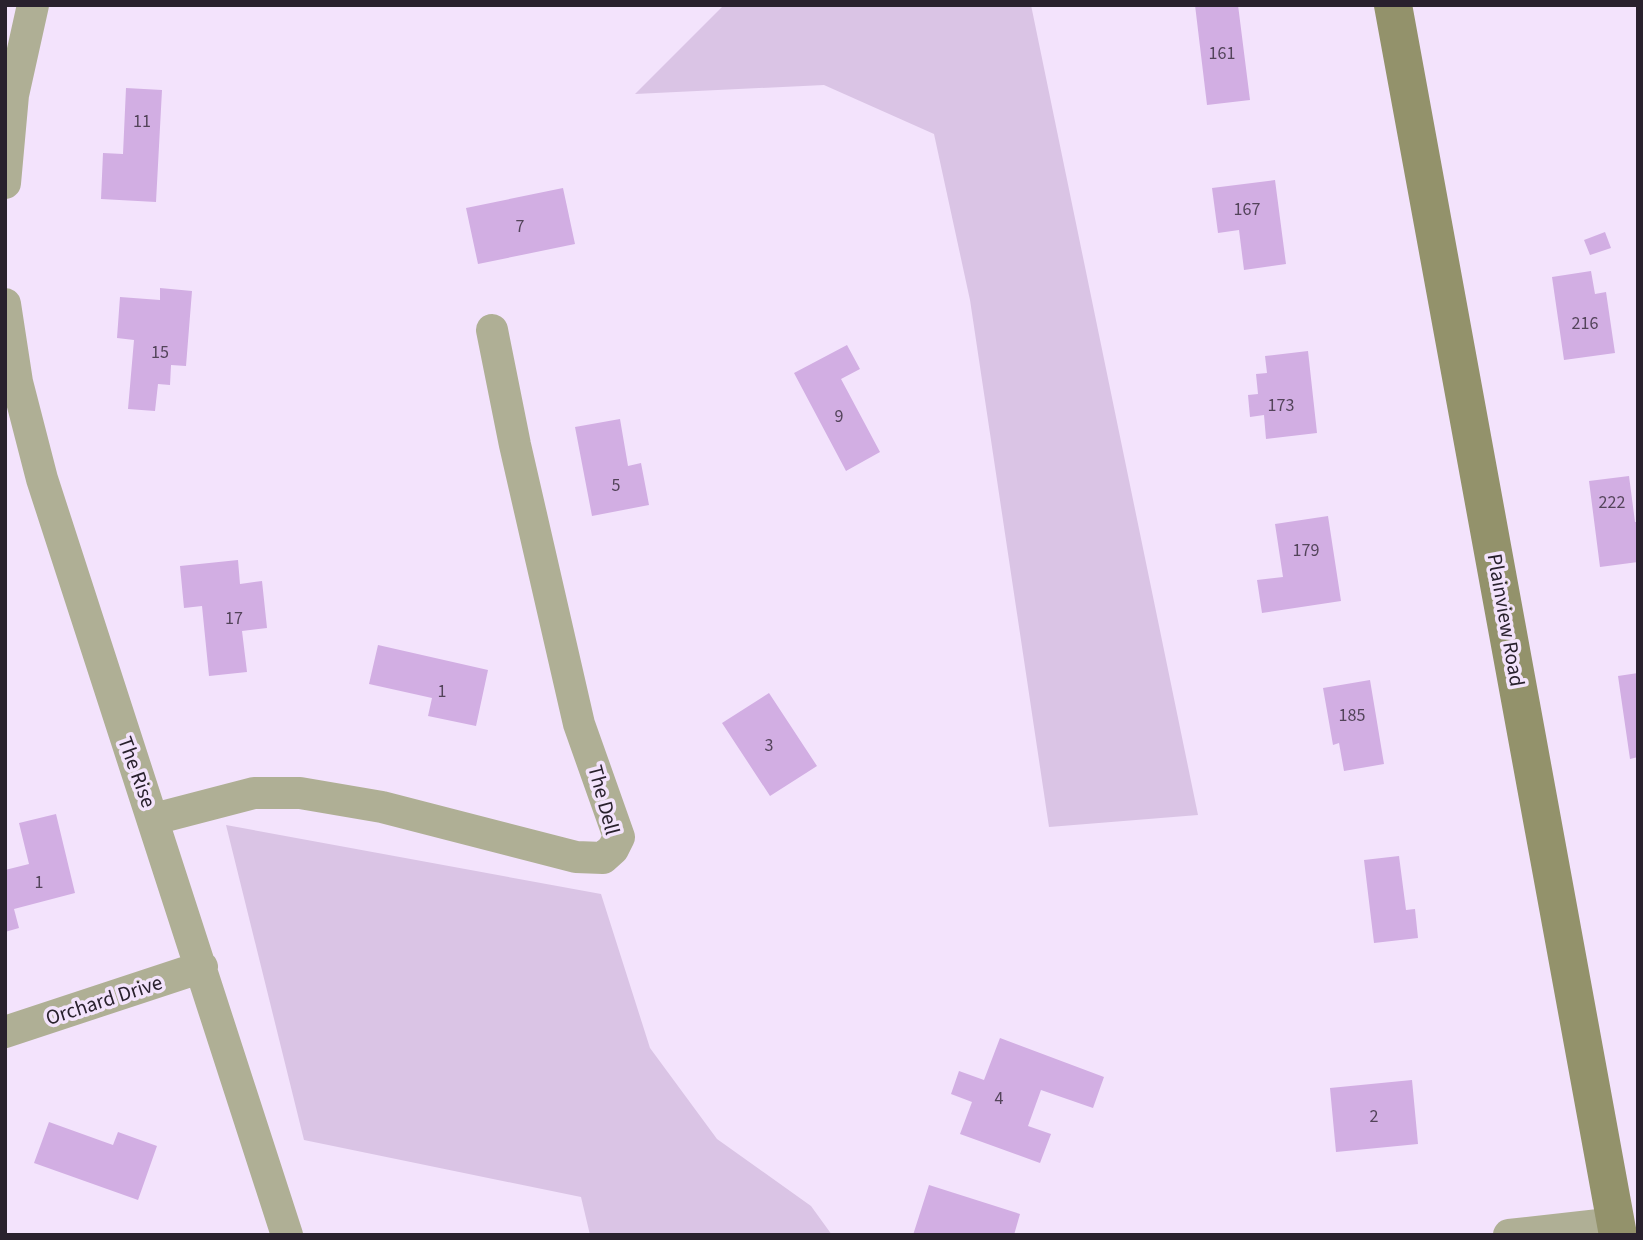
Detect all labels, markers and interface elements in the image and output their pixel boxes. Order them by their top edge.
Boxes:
house number: 161 [1209,41,1235,66]
house number: 11 [133,109,151,134]
house number: 167 [1234,197,1260,222]
house number: 7 [516,214,525,239]
house number: 216 [1572,311,1598,336]
house number: 15 [151,340,169,365]
house number: 173 [1268,393,1294,418]
house number: 9 [835,404,844,429]
house number: 5 [612,473,621,498]
house number: 222 [1599,490,1625,515]
house number: 179 [1293,538,1319,563]
street label: Plainview Road [1480,551,1532,689]
house number: 17 [225,606,243,631]
house number: 1 [438,679,446,704]
house number: 185 [1339,703,1365,728]
street label: The Rise [110,732,164,812]
house number: 3 [765,733,774,758]
street label: The Dell [580,762,628,838]
house number: 1 [35,870,43,895]
street label: Orchard Drive [42,967,166,1033]
house number: 4 [995,1086,1004,1111]
house number: 2 [1370,1104,1379,1129]

